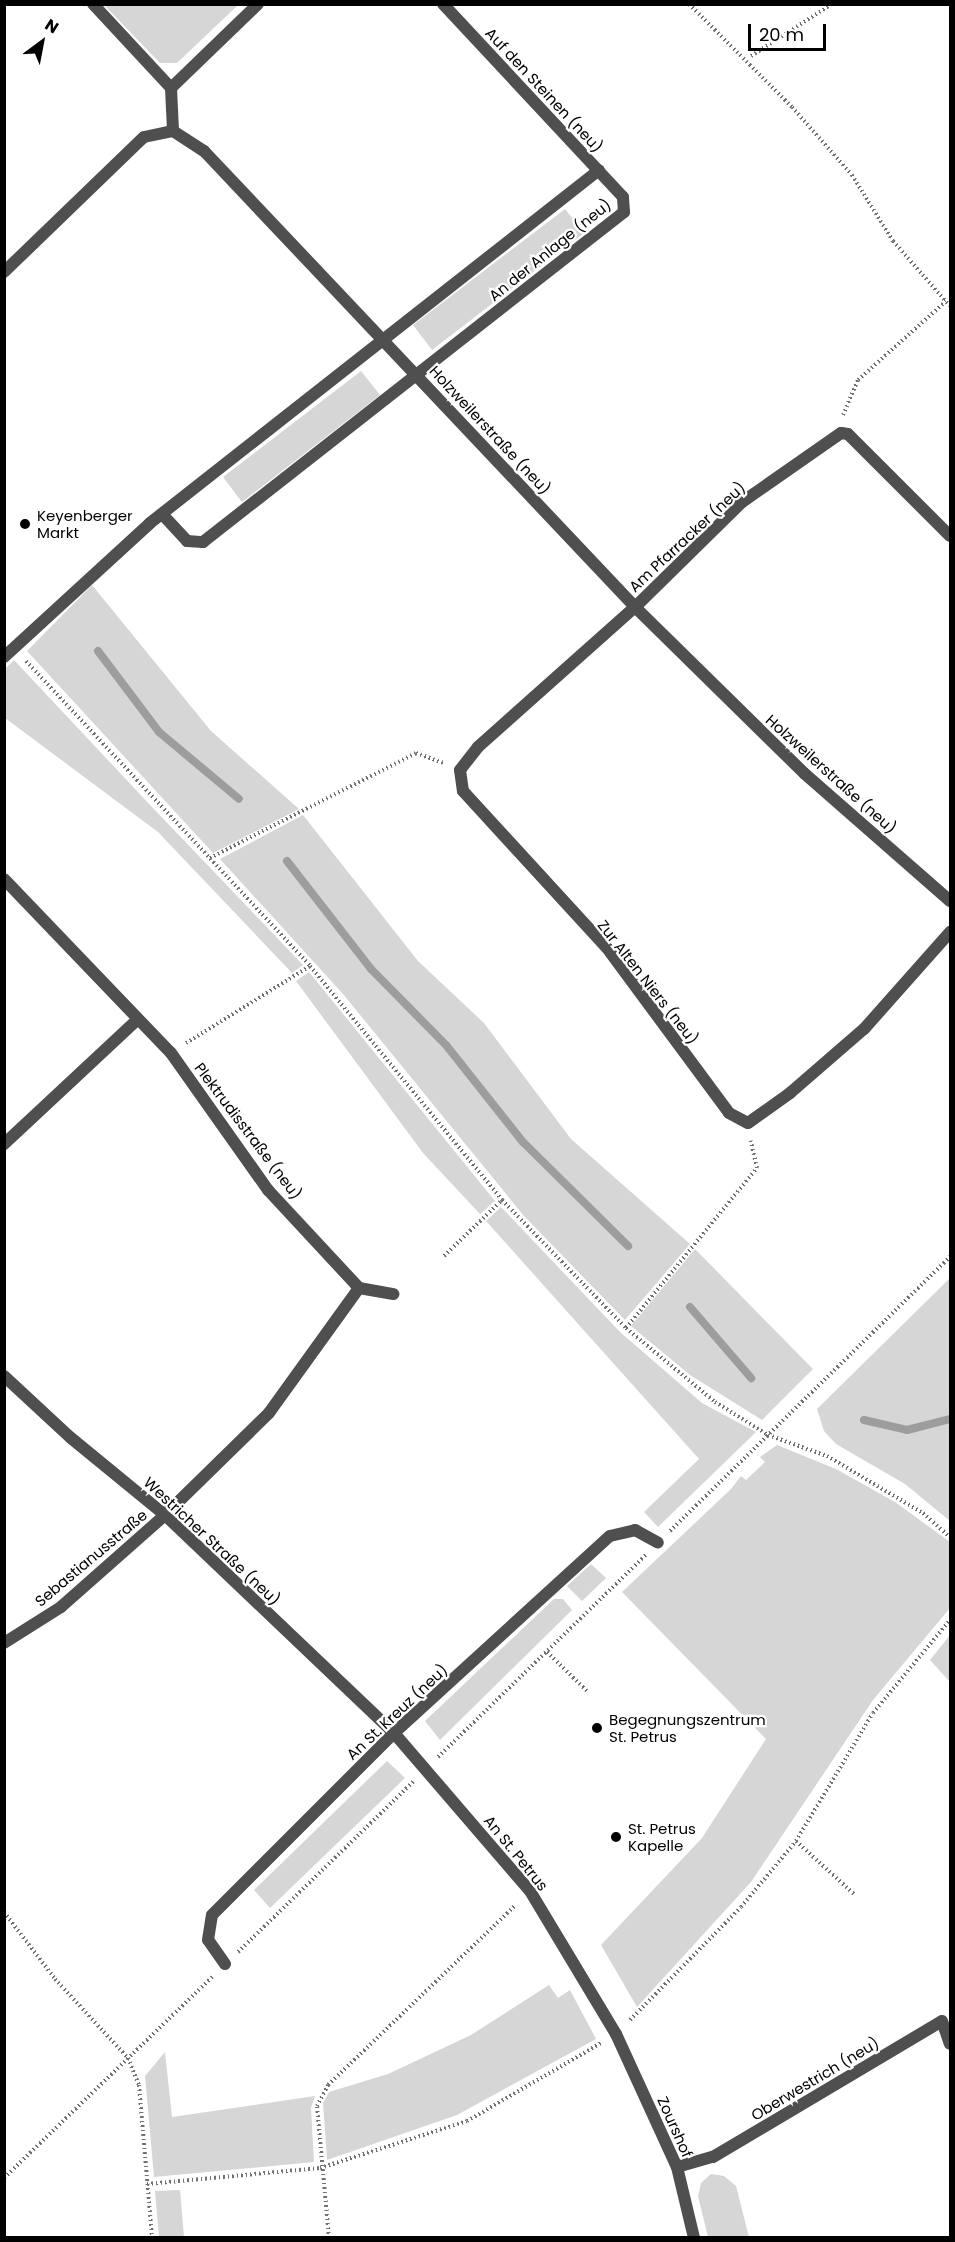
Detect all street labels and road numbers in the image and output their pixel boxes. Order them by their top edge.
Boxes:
street label: Auf den Steinen (neu) [482,24,606,156]
street label: An der Anlage (neu) [485,195,615,305]
street label: Holzweilerstraße (neu) [426,362,554,498]
street label: Am Pfarracker (neu) [625,478,749,596]
street label: Holzweilerstraße (neu) [762,711,900,837]
street label: Zur Alten Niers (neu) [594,916,702,1048]
street label: Plektrudisstraße (neu) [191,1059,305,1203]
street label: Westricher Straße (neu) [140,1473,284,1609]
street label: Sebastianusstraße [31,1506,151,1610]
street label: An St. Kreuz (neu) [343,1661,451,1763]
street label: An St. Petrus [480,1812,552,1894]
street label: Oberwestrich (neu) [748,2034,882,2124]
street label: Zourshof [654,2094,696,2160]

